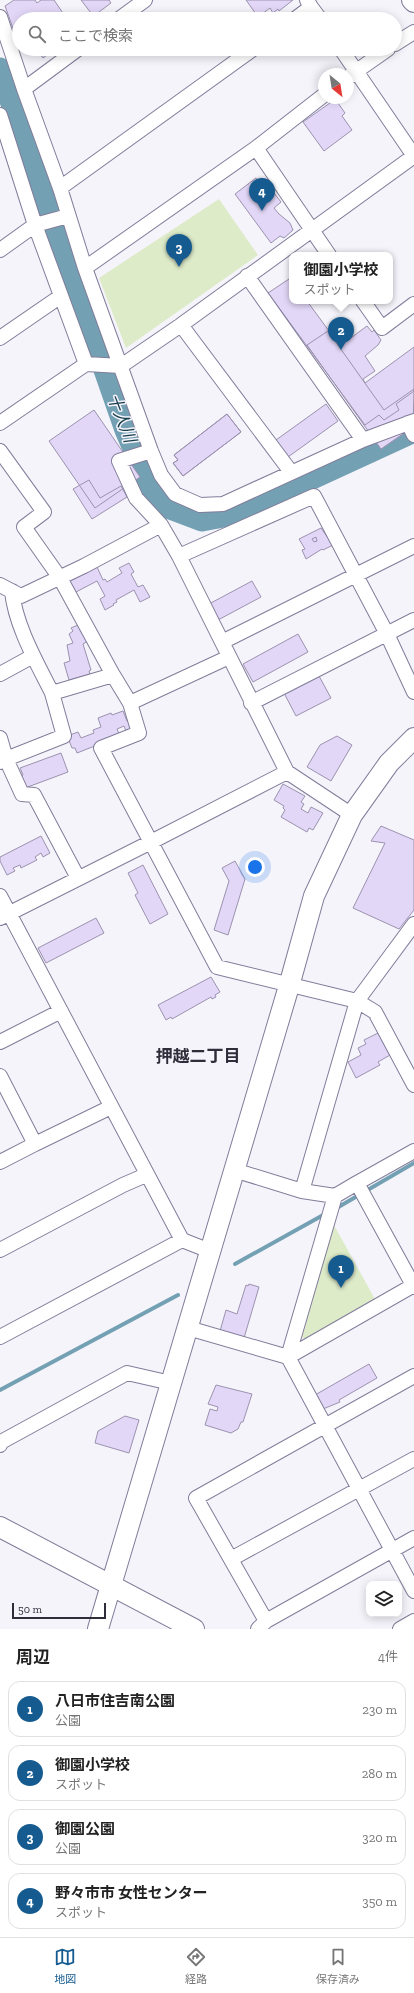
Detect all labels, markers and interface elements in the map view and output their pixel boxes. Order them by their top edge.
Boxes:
search box [12,12,402,56]
icon: search [26,23,48,45]
text: ここで検索 [58,27,133,45]
north arrow [318,68,354,104]
pin: 4 [249,178,275,211]
pin: 3 [166,234,192,267]
popup [289,252,393,304]
text: 御園小学校 [303,261,379,279]
text: スポット [303,282,356,297]
pin: 2 [328,317,354,350]
water label: 十人川 [104,391,141,447]
your location [245,857,265,877]
district label: 押越二丁目 [156,1046,241,1066]
pin: 1 [328,1255,354,1288]
map controls [366,1581,402,1617]
button: layers [366,1581,402,1617]
scale bar [12,1601,106,1620]
text: 50 m [18,1603,42,1616]
text: 周辺 [16,1647,50,1667]
text: 4件 [378,1649,398,1664]
text: 八日市住吉南公園 [55,1692,175,1710]
text: 1 [27,1702,33,1717]
text: 230 m [362,1702,397,1717]
text: 公園 [55,1713,81,1728]
text: 御園小学校 [55,1756,130,1774]
text: 2 [27,1766,33,1781]
text: 280 m [362,1766,397,1781]
text: スポット [55,1777,107,1792]
text: 御園公園 [55,1820,115,1838]
text: 3 [27,1830,33,1845]
text: 320 m [362,1830,397,1845]
text: 公園 [55,1841,81,1856]
text: 野々市市 女性センター [55,1884,208,1902]
text: 4 [26,1894,34,1909]
text: 350 m [362,1894,397,1909]
text: スポット [55,1905,107,1920]
tab: 地図 [54,1946,76,1986]
tab: 経路 [185,1946,207,1986]
tab: 保存済み [316,1946,360,1986]

